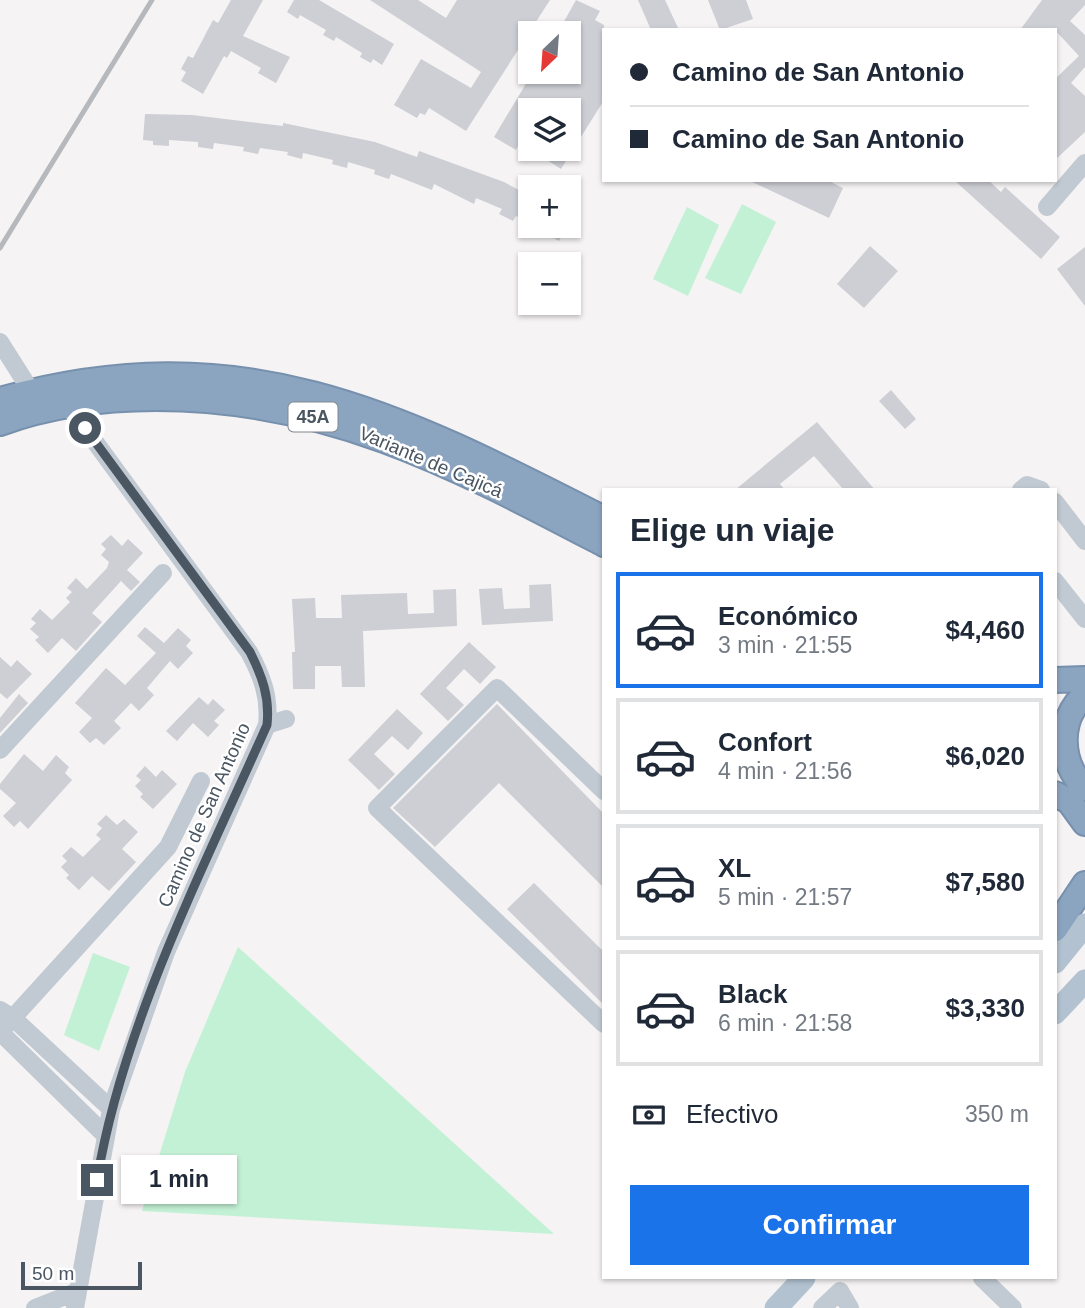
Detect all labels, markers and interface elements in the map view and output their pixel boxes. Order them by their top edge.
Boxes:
north arrow [518,21,581,84]
map controls [518,21,581,315]
text: Camino de San Antonio [672,57,964,87]
button: layers [518,98,581,161]
text: Camino de San Antonio [672,124,964,154]
button: + [518,175,581,238]
button: − [518,252,581,315]
road number: 45A [288,402,338,432]
route start [69,412,101,444]
street label: Variante de Cajicá [356,422,506,502]
text: Elige un viaje [630,512,835,548]
icon: car [634,599,697,662]
text: Económico [718,601,858,631]
text: $4,460 [945,615,1025,645]
text: 3 min · 21:55 [718,632,852,658]
street label: Camino de San Antonio [154,720,254,910]
icon: car [634,725,697,788]
text: Confort [718,727,812,757]
text: $6,020 [945,741,1025,771]
text: 4 min · 21:56 [718,758,852,784]
icon: car [634,851,697,914]
text: XL [718,853,751,883]
text: $7,580 [945,867,1025,897]
text: 5 min · 21:57 [718,884,852,910]
icon: car [634,977,697,1040]
text: Black [718,979,787,1009]
text: $3,330 [945,993,1025,1023]
text: 6 min · 21:58 [718,1010,852,1036]
icon: cash [630,1096,668,1134]
text: Efectivo [686,1099,779,1129]
text: 350 m [965,1101,1029,1127]
callout: 1 min [122,1156,237,1204]
route end [81,1164,113,1196]
text: 1 min [149,1166,209,1192]
button: Confirmar [630,1185,1029,1265]
scale bar [21,1259,142,1291]
text: 50 m [32,1263,74,1284]

